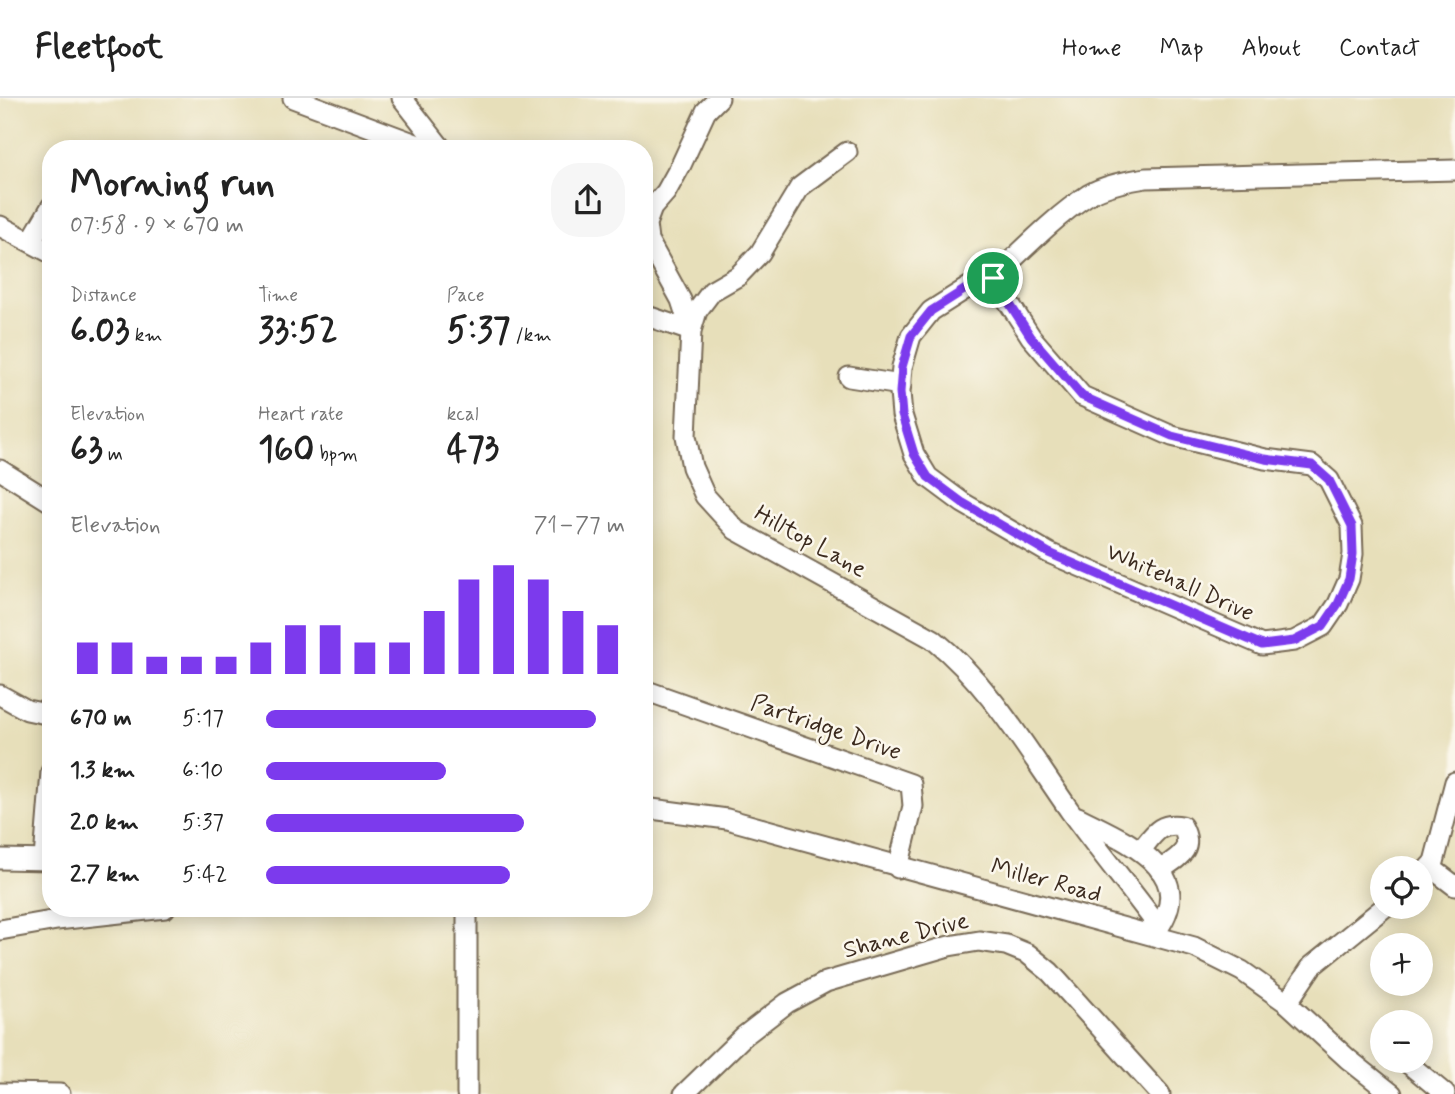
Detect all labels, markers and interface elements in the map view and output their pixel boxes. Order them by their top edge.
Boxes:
text: Fleetfoot [35,26,163,70]
text: Home [1062,33,1122,64]
text: Map [1160,33,1204,64]
text: About [1242,33,1301,64]
text: Contact [1339,33,1420,64]
text: Morning run [70,160,275,209]
button: share [551,163,625,237]
text: 07:58 · 9 × 670 m [70,211,244,241]
pin [963,248,1023,308]
icon: arrive [974,259,1012,297]
text: Distance [70,283,137,308]
text: Time [258,283,298,308]
text: Pace [447,283,484,308]
text: 6.03 [70,308,130,354]
text: 33:52 [258,308,338,354]
text: 5:37 [447,308,510,354]
text: km [130,323,162,348]
text: /km [510,323,552,348]
text: Elevation [70,402,145,427]
text: Heart rate [258,402,344,427]
text: kcal [447,402,479,427]
text: 63 [70,427,103,473]
text: 160 [258,427,314,473]
text: 473 [447,427,499,473]
text: m [103,442,123,467]
text: bpm [314,442,358,467]
street label: Hilltop Lane [748,498,872,586]
text: Elevation [70,511,161,541]
text: 71–77 m [533,511,625,541]
street label: Whitehall Drive [1101,537,1259,629]
street label: Partridge Drive [746,688,905,770]
text: 670 m [70,704,132,734]
text: 5:17 [182,704,224,734]
text: 1.3 km [70,756,135,786]
text: 6:10 [182,756,223,786]
text: 2.0 km [70,808,139,838]
text: 5:37 [182,808,224,838]
street label: Miller Road [987,851,1105,911]
map controls [1370,856,1433,1073]
button: locate [1370,856,1433,919]
text: 2.7 km [70,860,140,890]
text: 5:42 [182,860,227,890]
street label: Shane Drive [840,905,972,967]
button: + [1370,933,1433,996]
button: − [1370,1010,1433,1073]

